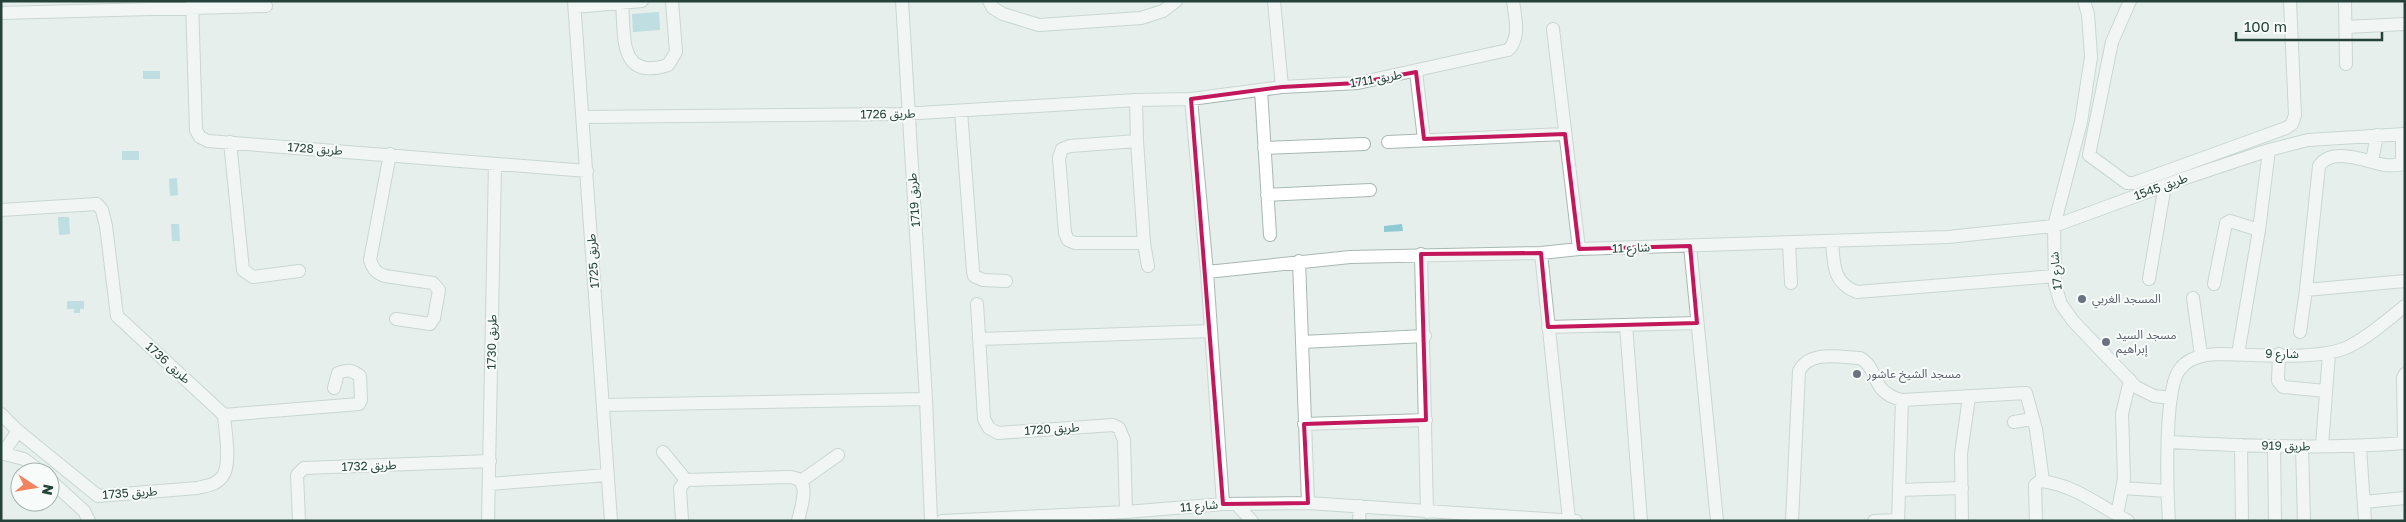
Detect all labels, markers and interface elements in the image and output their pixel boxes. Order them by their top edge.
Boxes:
scale bar [2236,10,2382,42]
text: 100 m [2244,17,2287,35]
street label: طريق 1711 [1349,67,1403,91]
street label: طريق 1726 [860,106,916,122]
street label: طريق 1728 [287,139,343,159]
street label: طريق 1545 [2132,170,2190,204]
street label: طريق 1719 [904,172,924,228]
street label: طريق 1725 [583,233,603,289]
street label: شارع 11 [1612,239,1650,258]
street label: شارع 17 [2046,251,2067,291]
place label: المسجد الغربي [2092,291,2161,309]
marker: المسجد الغربي [2076,293,2088,305]
street label: طريق 1730 [484,314,500,370]
place label: مسجد السيد إبراهيم [2116,327,2177,358]
marker: مسجد السيد إبراهيم [2100,336,2112,348]
street label: طريق 1736 [142,339,194,387]
street label: شارع 9 [2265,346,2299,363]
place label: مسجد الشيخ عاشور [1866,366,1961,383]
marker: مسجد الشيخ عاشور [1851,368,1863,380]
street label: طريق 1720 [1024,419,1080,439]
street label: طريق 919 [2261,438,2311,454]
street label: طريق 1732 [341,457,397,475]
north arrow [10,462,60,512]
text: N [39,483,58,497]
street label: طريق 1735 [102,483,158,503]
street label: شارع 11 [1179,496,1219,517]

